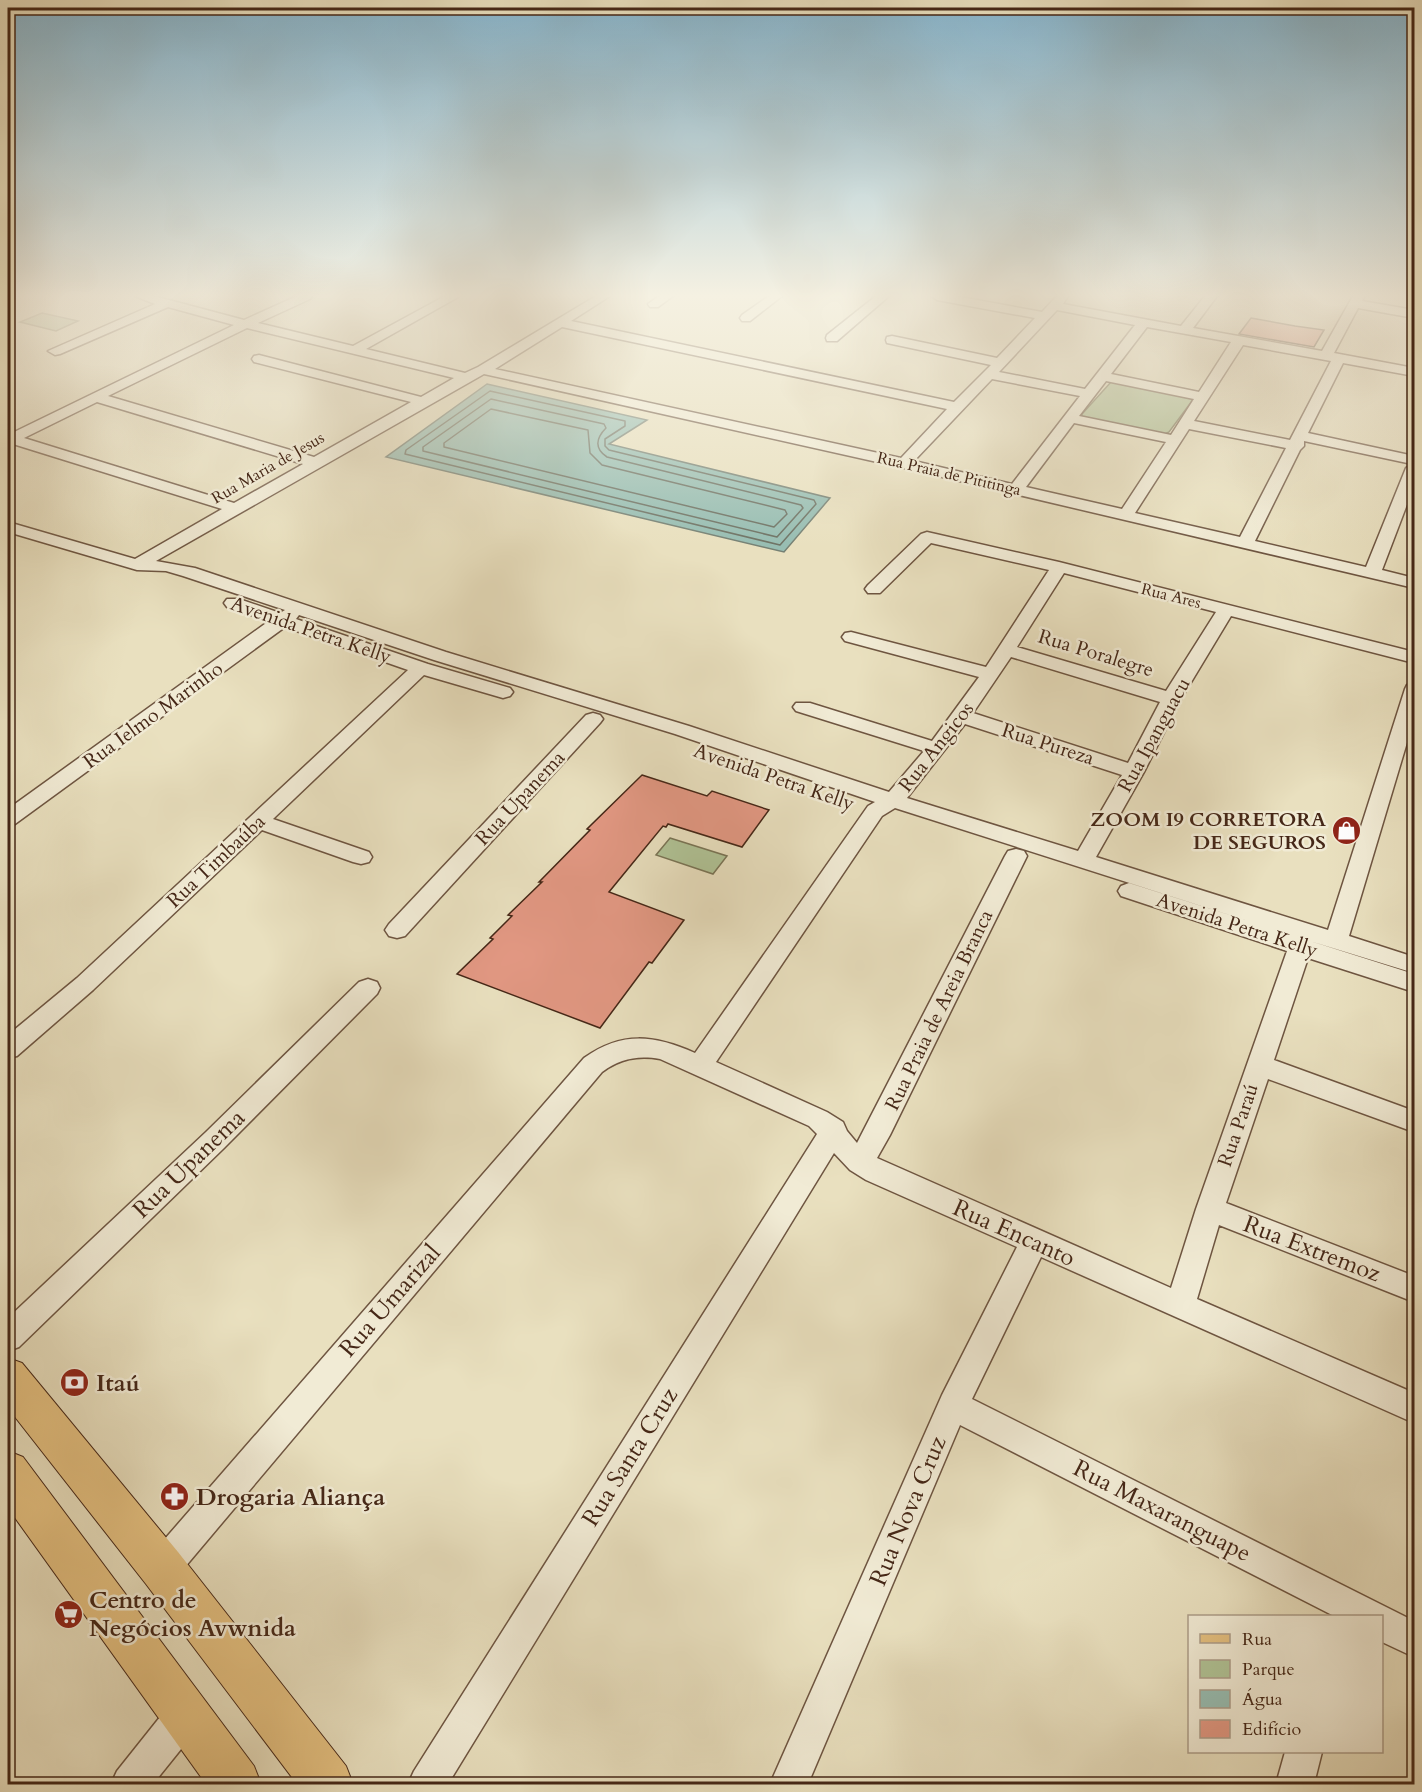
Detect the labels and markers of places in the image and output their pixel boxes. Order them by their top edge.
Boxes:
place label: ZOOM I9 CORRETORA DE SEGUROS [1090,806,1326,856]
shop icon: ZOOM I9 CORRETORA DE SEGUROS [1331,814,1363,846]
bank icon: Itaú [59,1367,91,1399]
place label: Itaú [96,1367,140,1400]
pharmacy icon: Drogaria Aliança [159,1481,191,1513]
place label: Drogaria Aliança [196,1481,385,1514]
place label: Centro de Negócios Avwnida [89,1584,296,1645]
supermarket icon: Centro de Negócios Avwnida [52,1598,84,1630]

